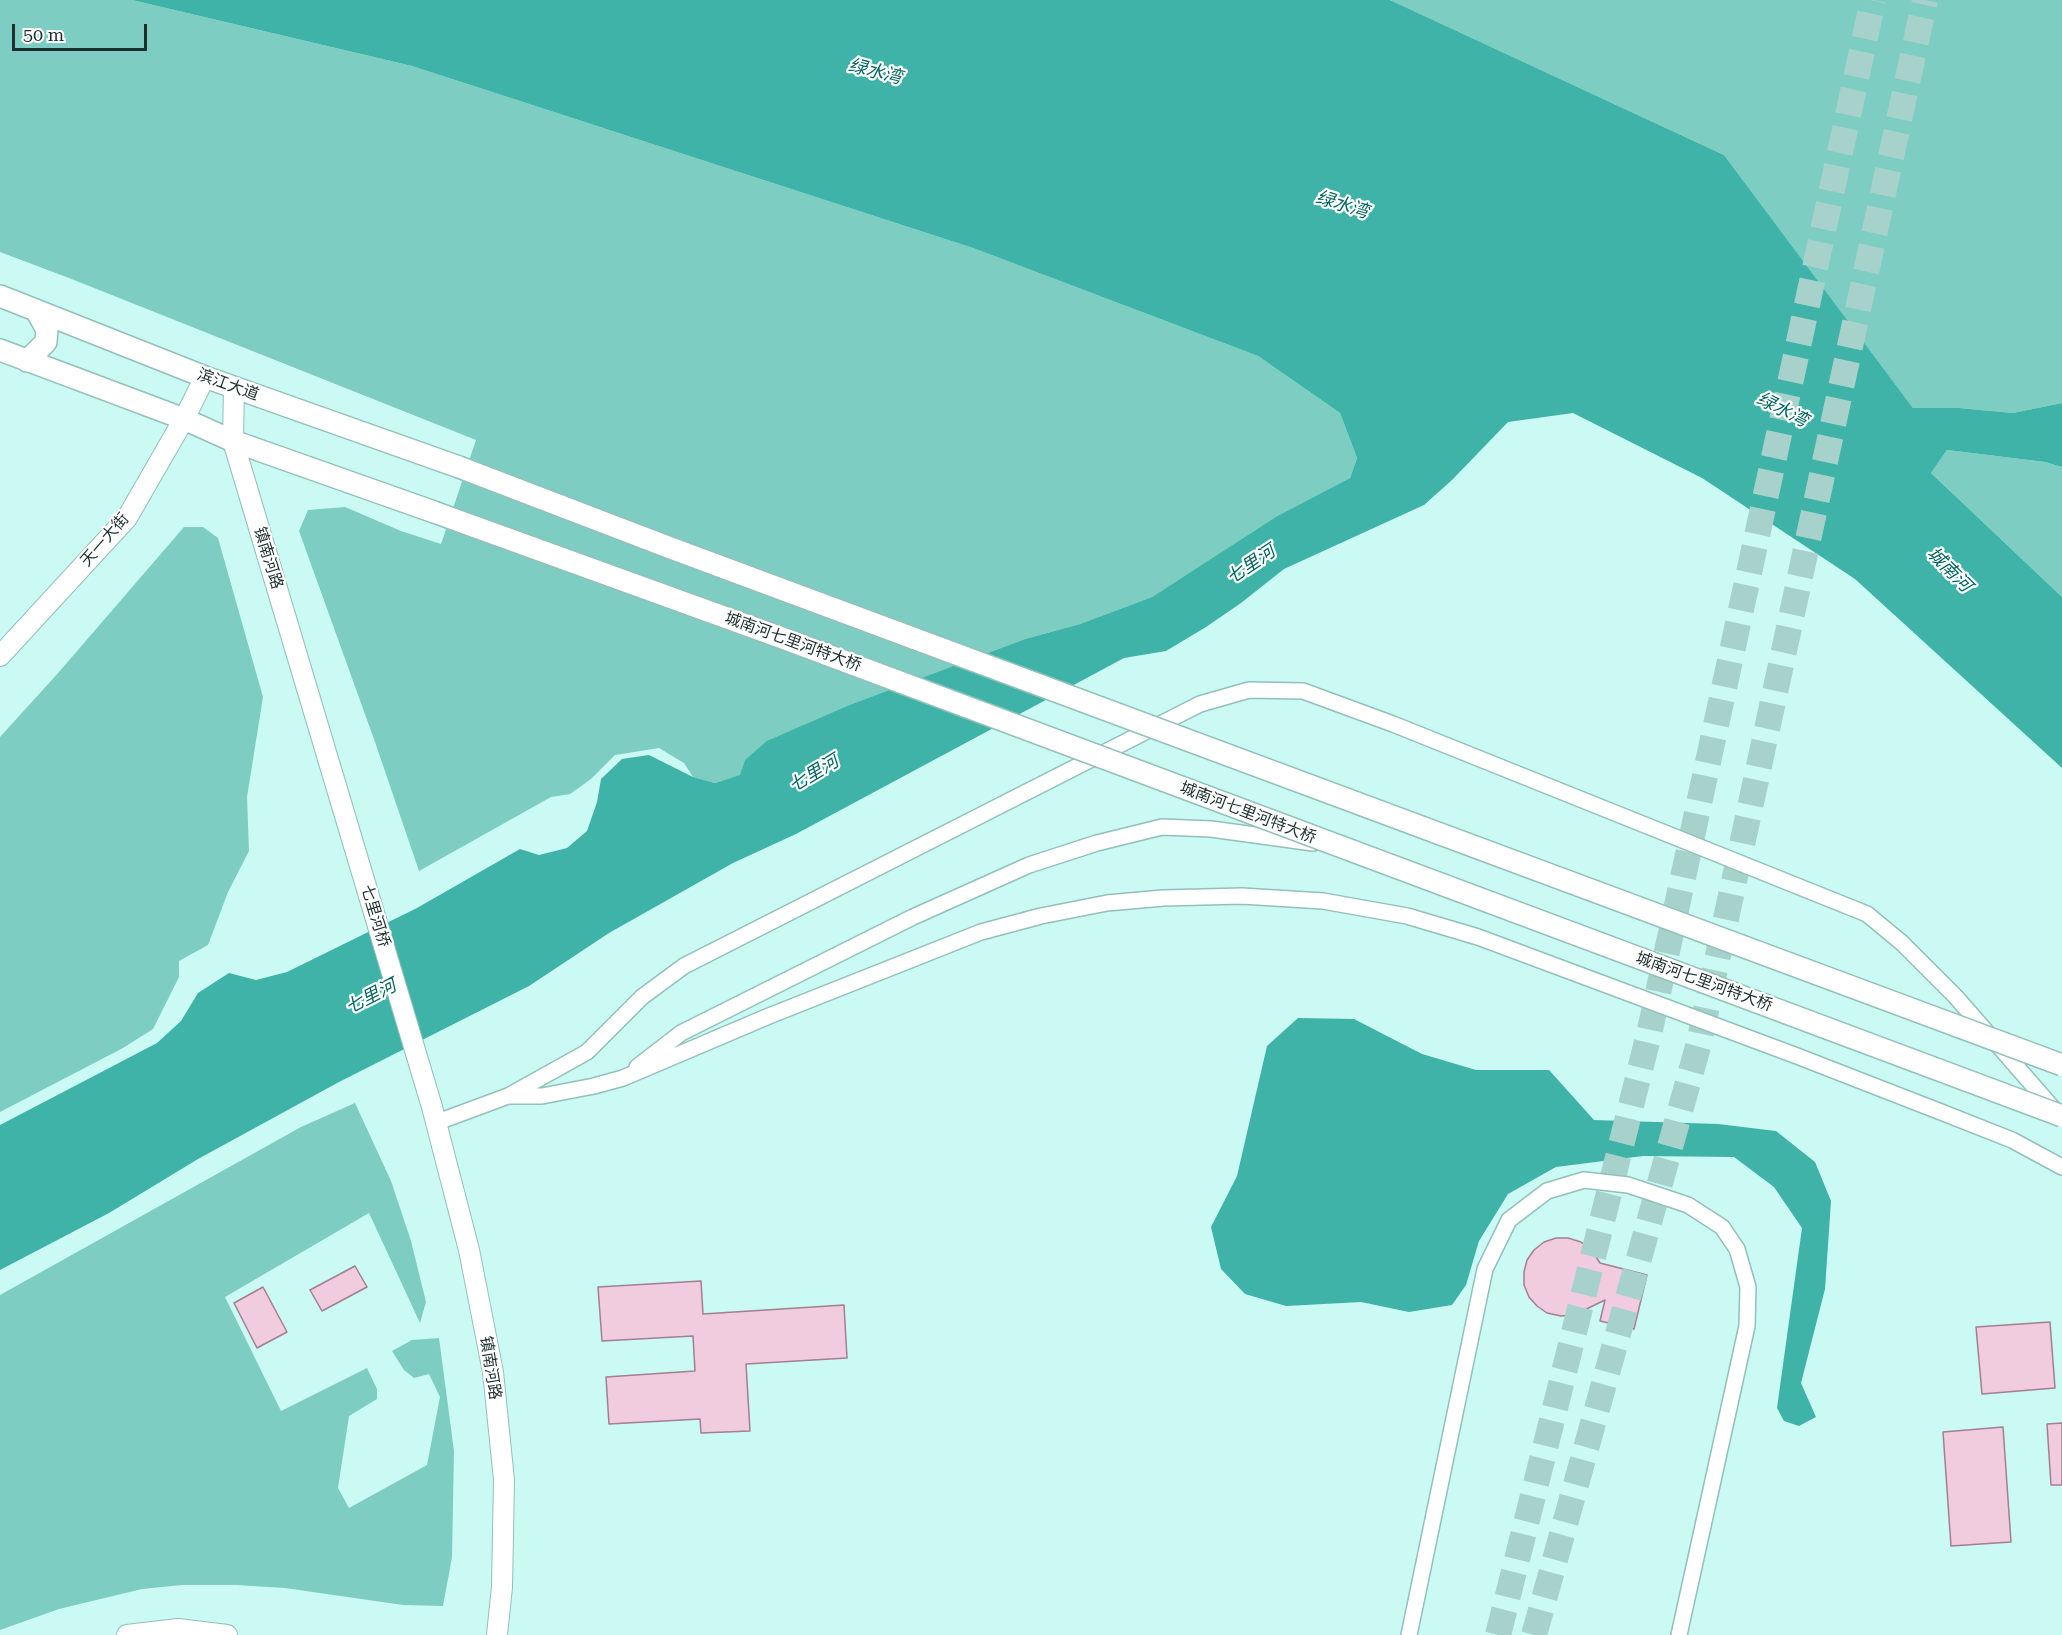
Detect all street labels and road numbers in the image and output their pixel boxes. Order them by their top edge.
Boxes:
street label: 滨江大道 [195,365,261,405]
street label: 天一大街 [77,510,133,570]
street label: 镇南河路 [249,525,287,591]
street label: 城南河七里河特大桥 [722,608,864,676]
street label: 城南河七里河特大桥 [1177,778,1319,848]
street label: 七里河桥 [356,883,394,949]
street label: 城南河七里河特大桥 [1633,948,1775,1016]
street label: 镇南河路 [476,1335,504,1401]

